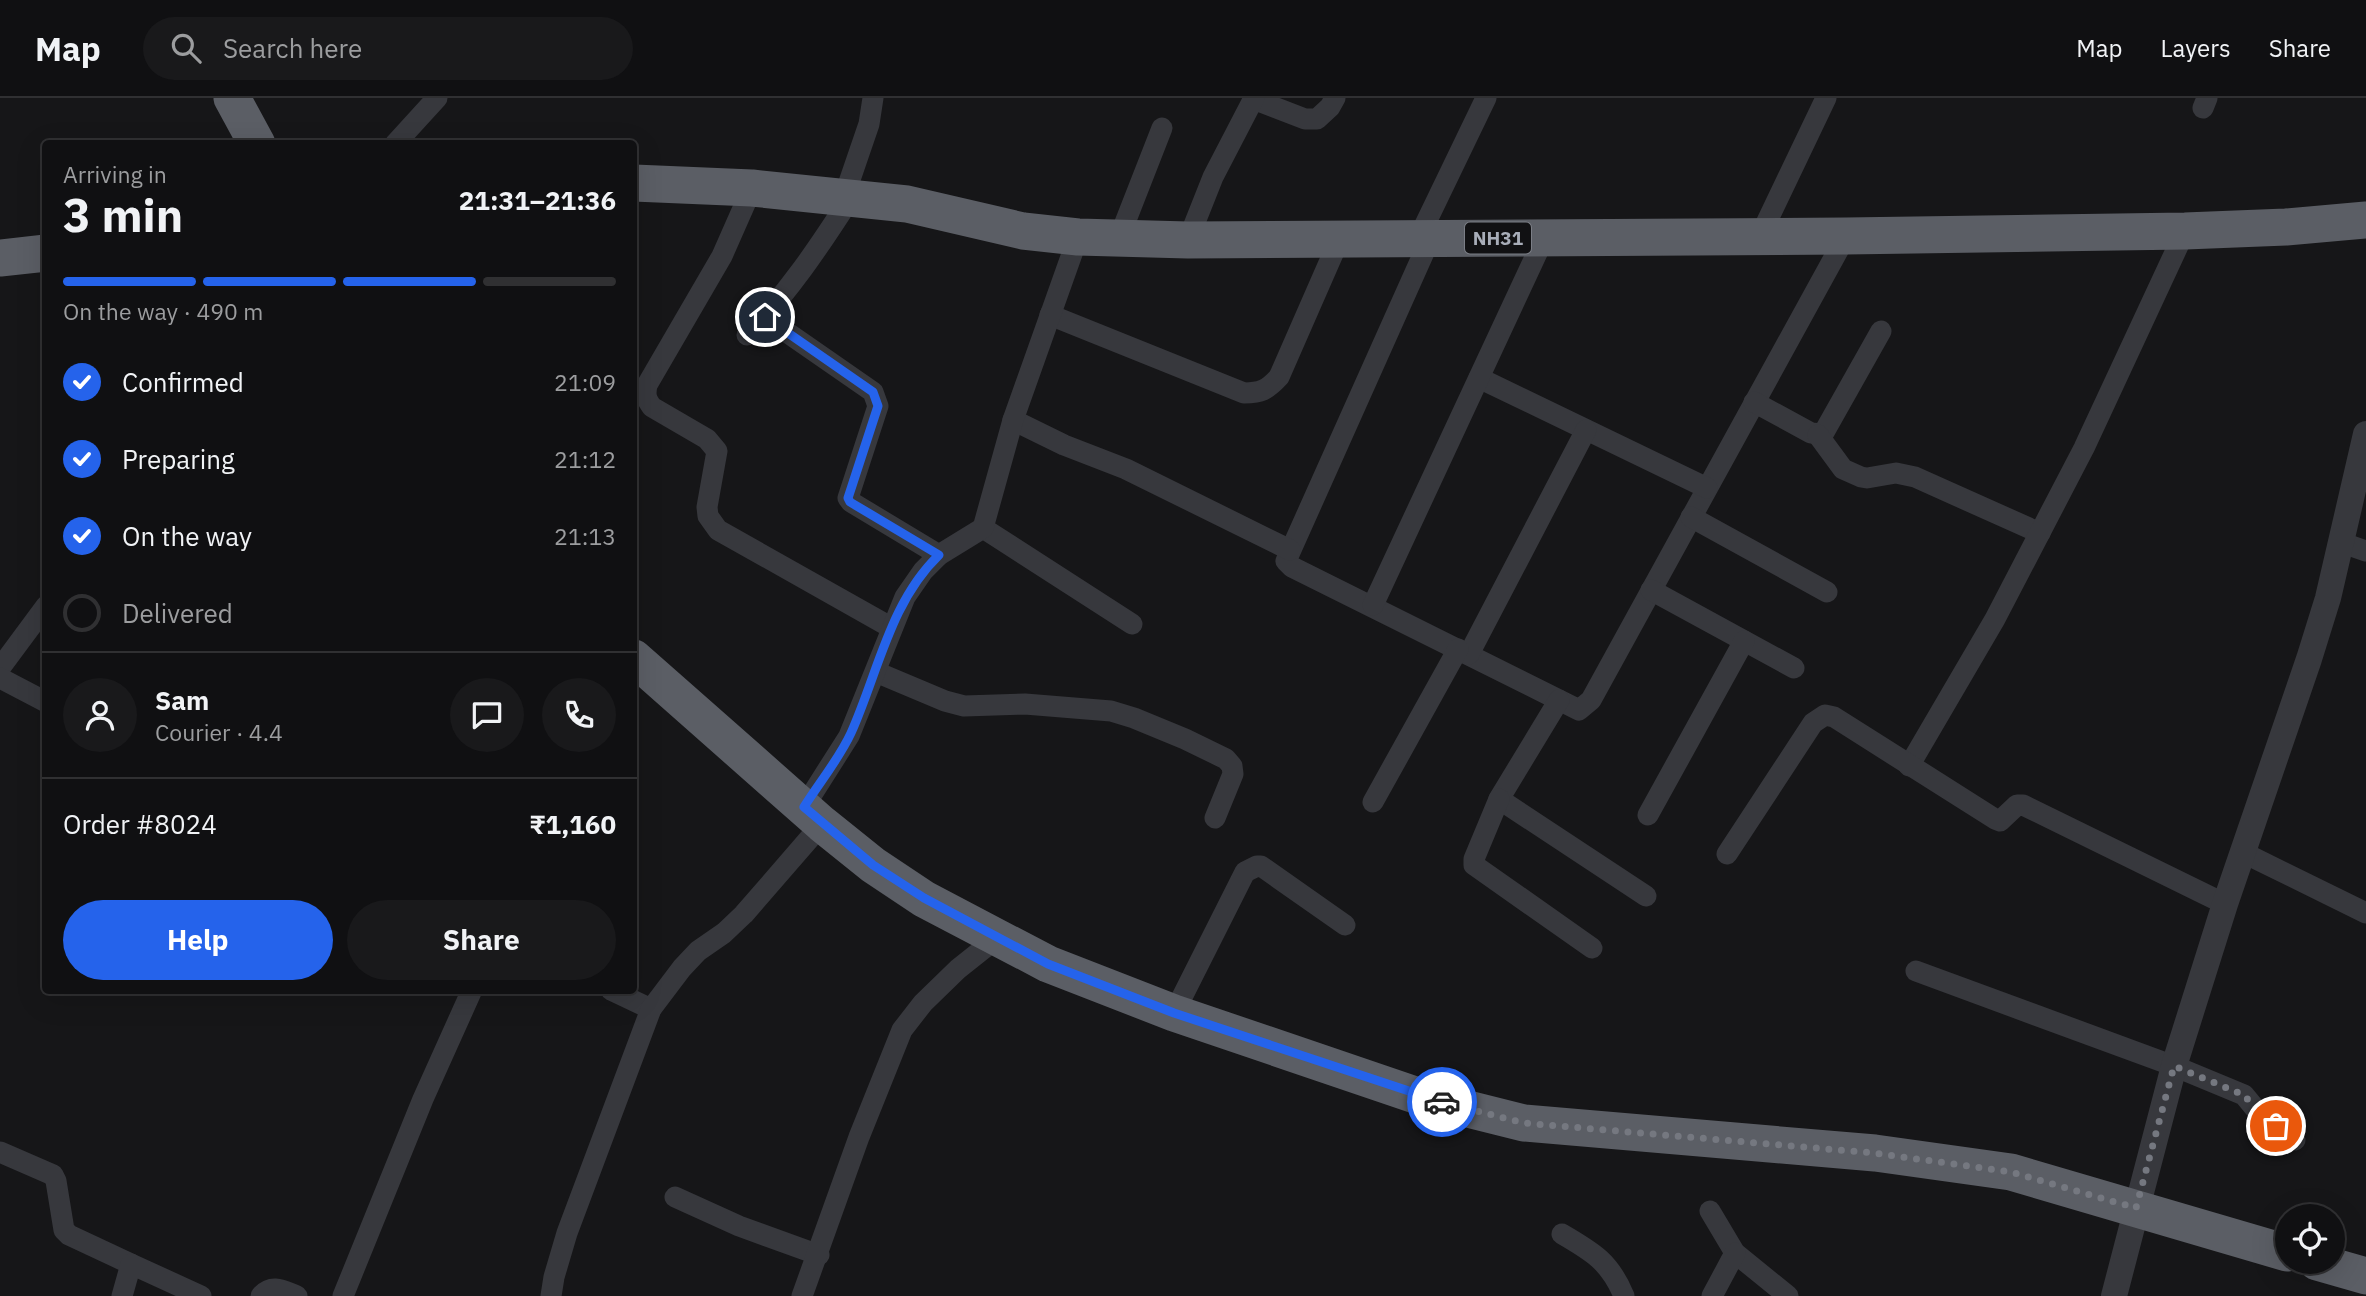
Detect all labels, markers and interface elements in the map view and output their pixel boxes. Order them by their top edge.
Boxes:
search box [143,17,633,80]
text: Map [35,27,101,70]
icon: search [167,29,205,67]
text: Search here [223,31,362,65]
text: Map [2076,32,2123,64]
text: Layers [2161,32,2231,64]
text: Share [2269,32,2331,64]
text: Arriving in [63,159,167,189]
text: 21:31–21:36 [459,183,616,217]
text: 3 min [63,185,183,245]
road number: NH31 [1465,222,1531,254]
pin [735,287,795,347]
text: On the way · 490 m [63,296,263,326]
icon: home [746,298,784,336]
icon: check [63,363,101,401]
text: Confirmed [122,365,244,399]
text: 21:09 [554,367,616,397]
icon: check [63,440,101,478]
text: Preparing [122,442,235,476]
text: 21:12 [554,444,616,474]
icon: check [63,517,101,555]
text: On the way [122,519,252,553]
text: 21:13 [554,521,616,551]
text: Delivered [122,596,233,630]
button: person [63,678,137,752]
button: chat [450,678,524,752]
button: phone [542,678,616,752]
text: Sam [155,683,209,717]
text: Courier · 4.4 [155,717,283,747]
text: Order #8024 [63,807,217,841]
text: ₹1,160 [529,807,616,841]
button: Help [63,900,333,980]
button: Share [347,900,616,980]
courier [1407,1067,1477,1137]
icon: car [1423,1083,1461,1121]
pin [2246,1096,2306,1156]
icon: bag [2257,1107,2295,1145]
map controls [2275,1204,2345,1274]
button: locate [2275,1204,2345,1274]

